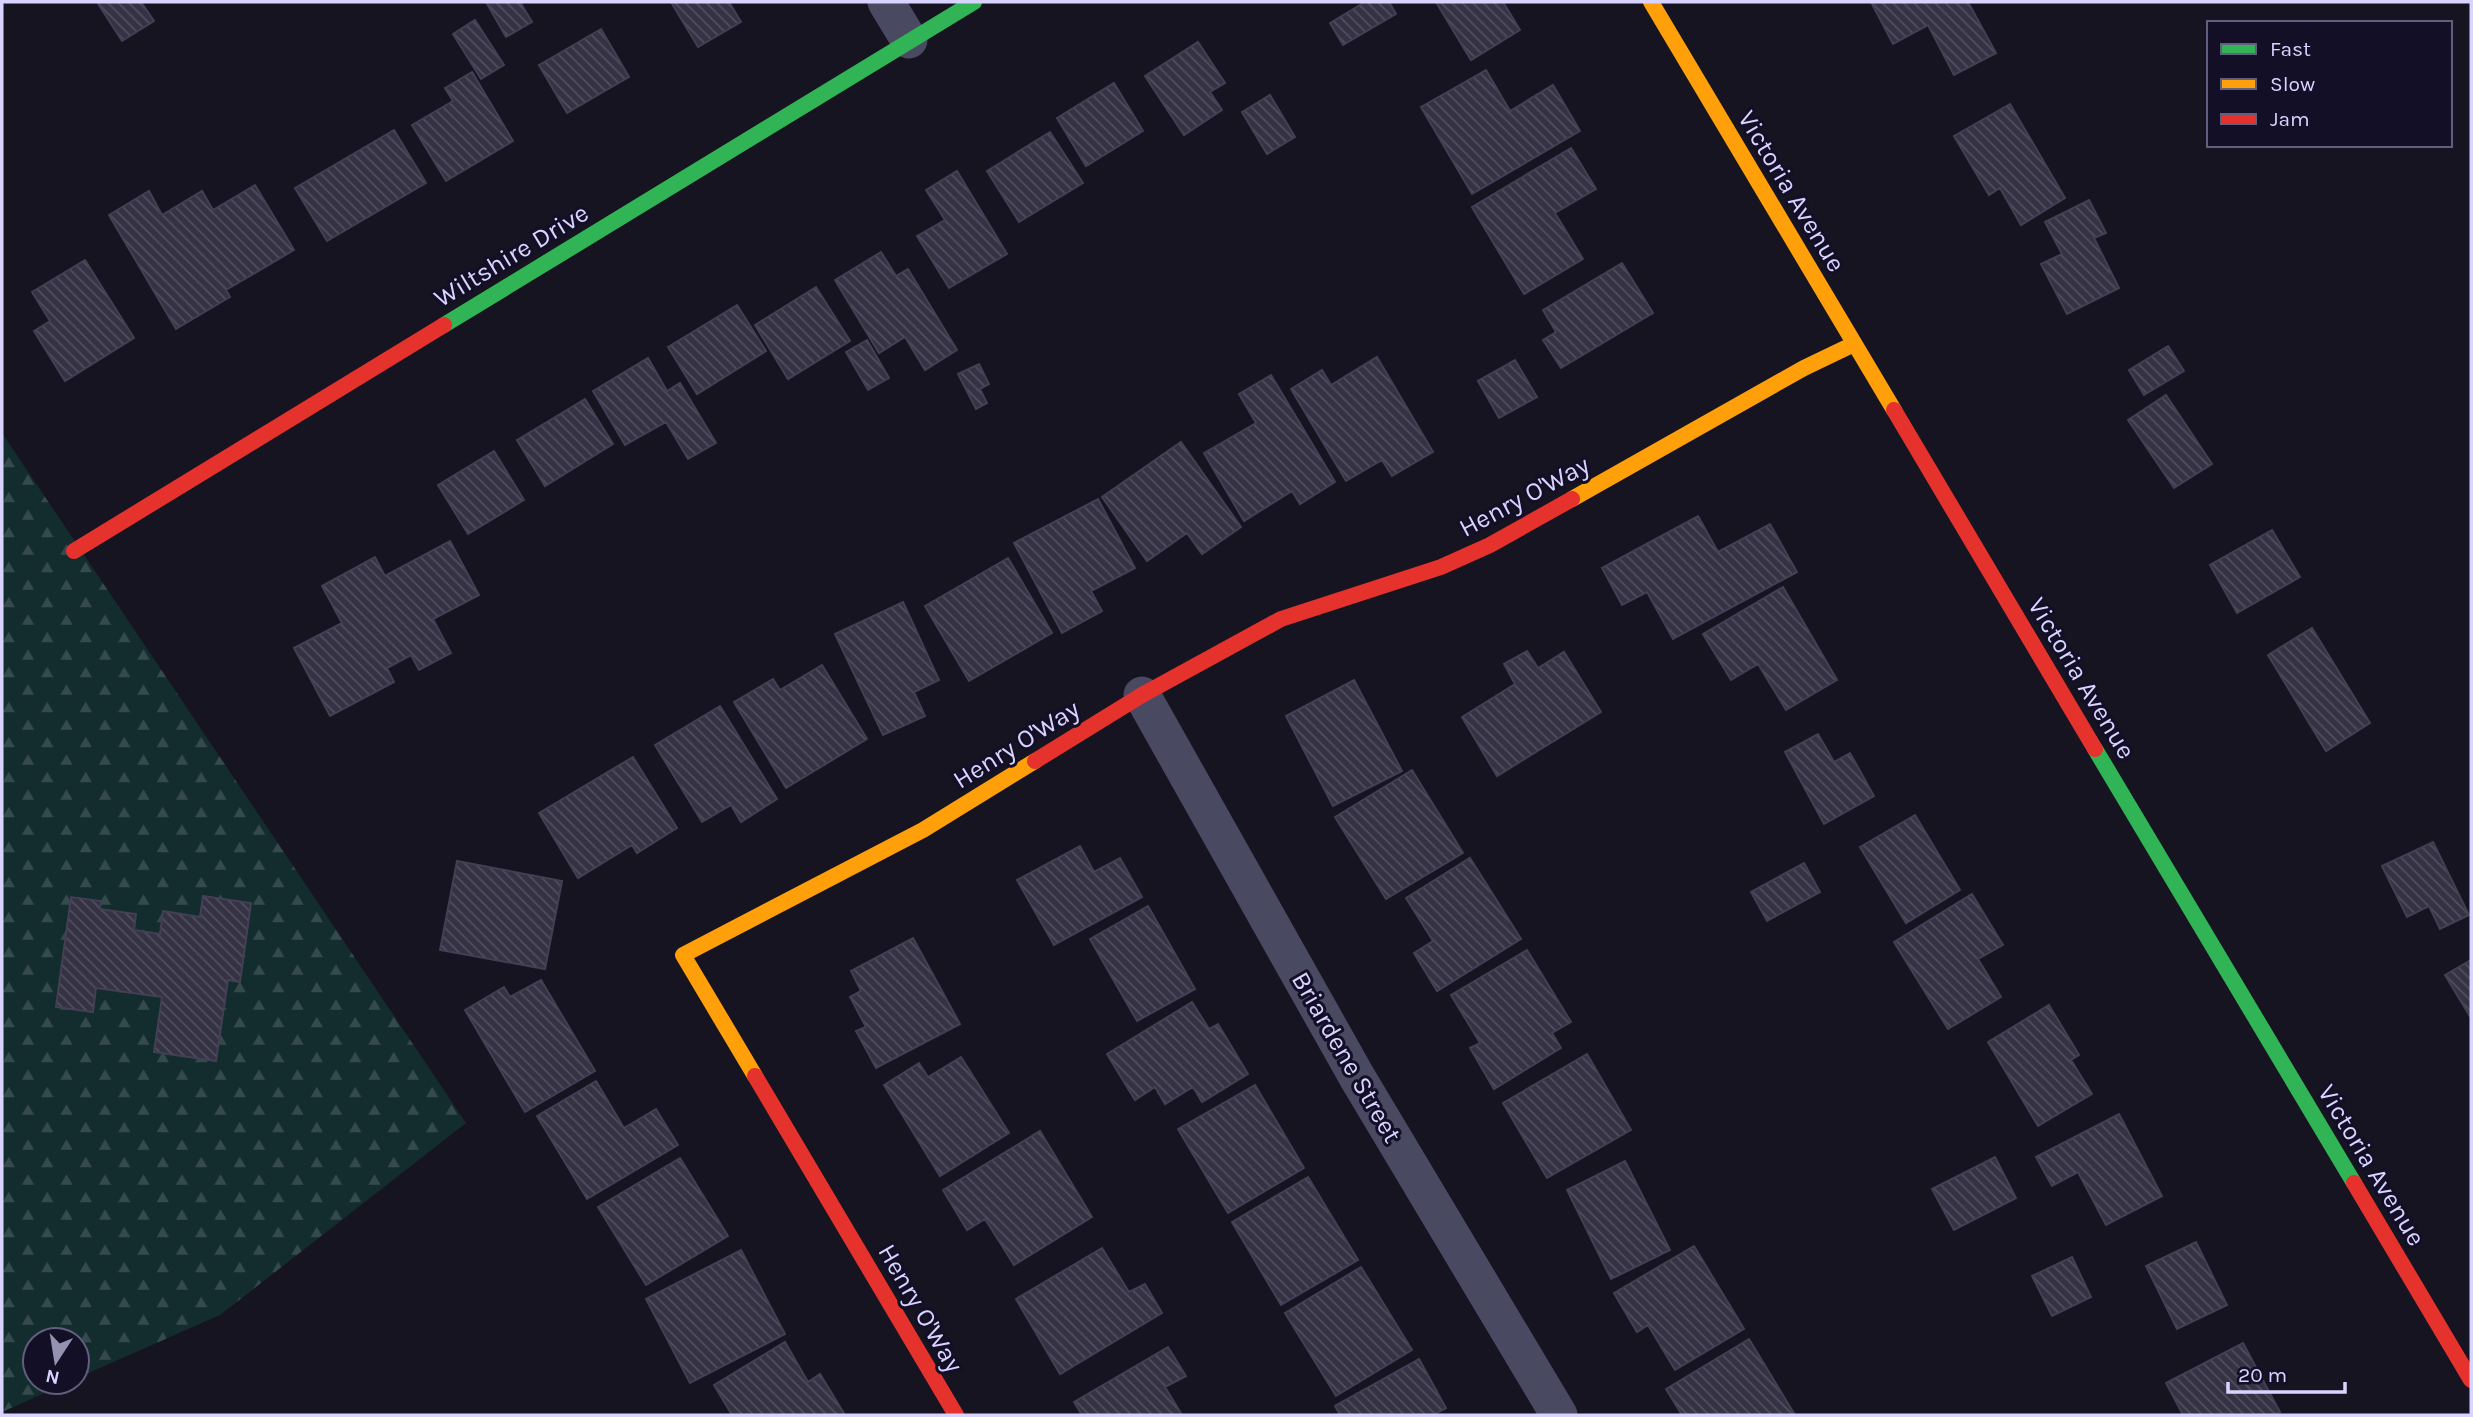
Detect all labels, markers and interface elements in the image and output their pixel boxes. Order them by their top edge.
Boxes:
legend [2207,21,2452,147]
text: Fast [2270,37,2311,61]
text: Slow [2270,72,2315,96]
street label: Victoria Avenue [1731,105,1852,278]
text: Jam [2270,107,2310,131]
street label: Wiltshire Drive [428,197,594,314]
street label: Henry O'Way [1454,449,1595,544]
street label: Victoria Avenue [2021,592,2142,765]
street label: Henry O'Way [947,693,1085,796]
street label: Briardene Street [1285,966,1408,1148]
street label: Victoria Avenue [2311,1079,2432,1252]
street label: Henry O'Way [871,1238,970,1378]
north arrow [21,1326,91,1396]
scale bar [2228,1350,2345,1394]
text: 20 m [2238,1363,2287,1387]
text: N [44,1364,62,1389]

